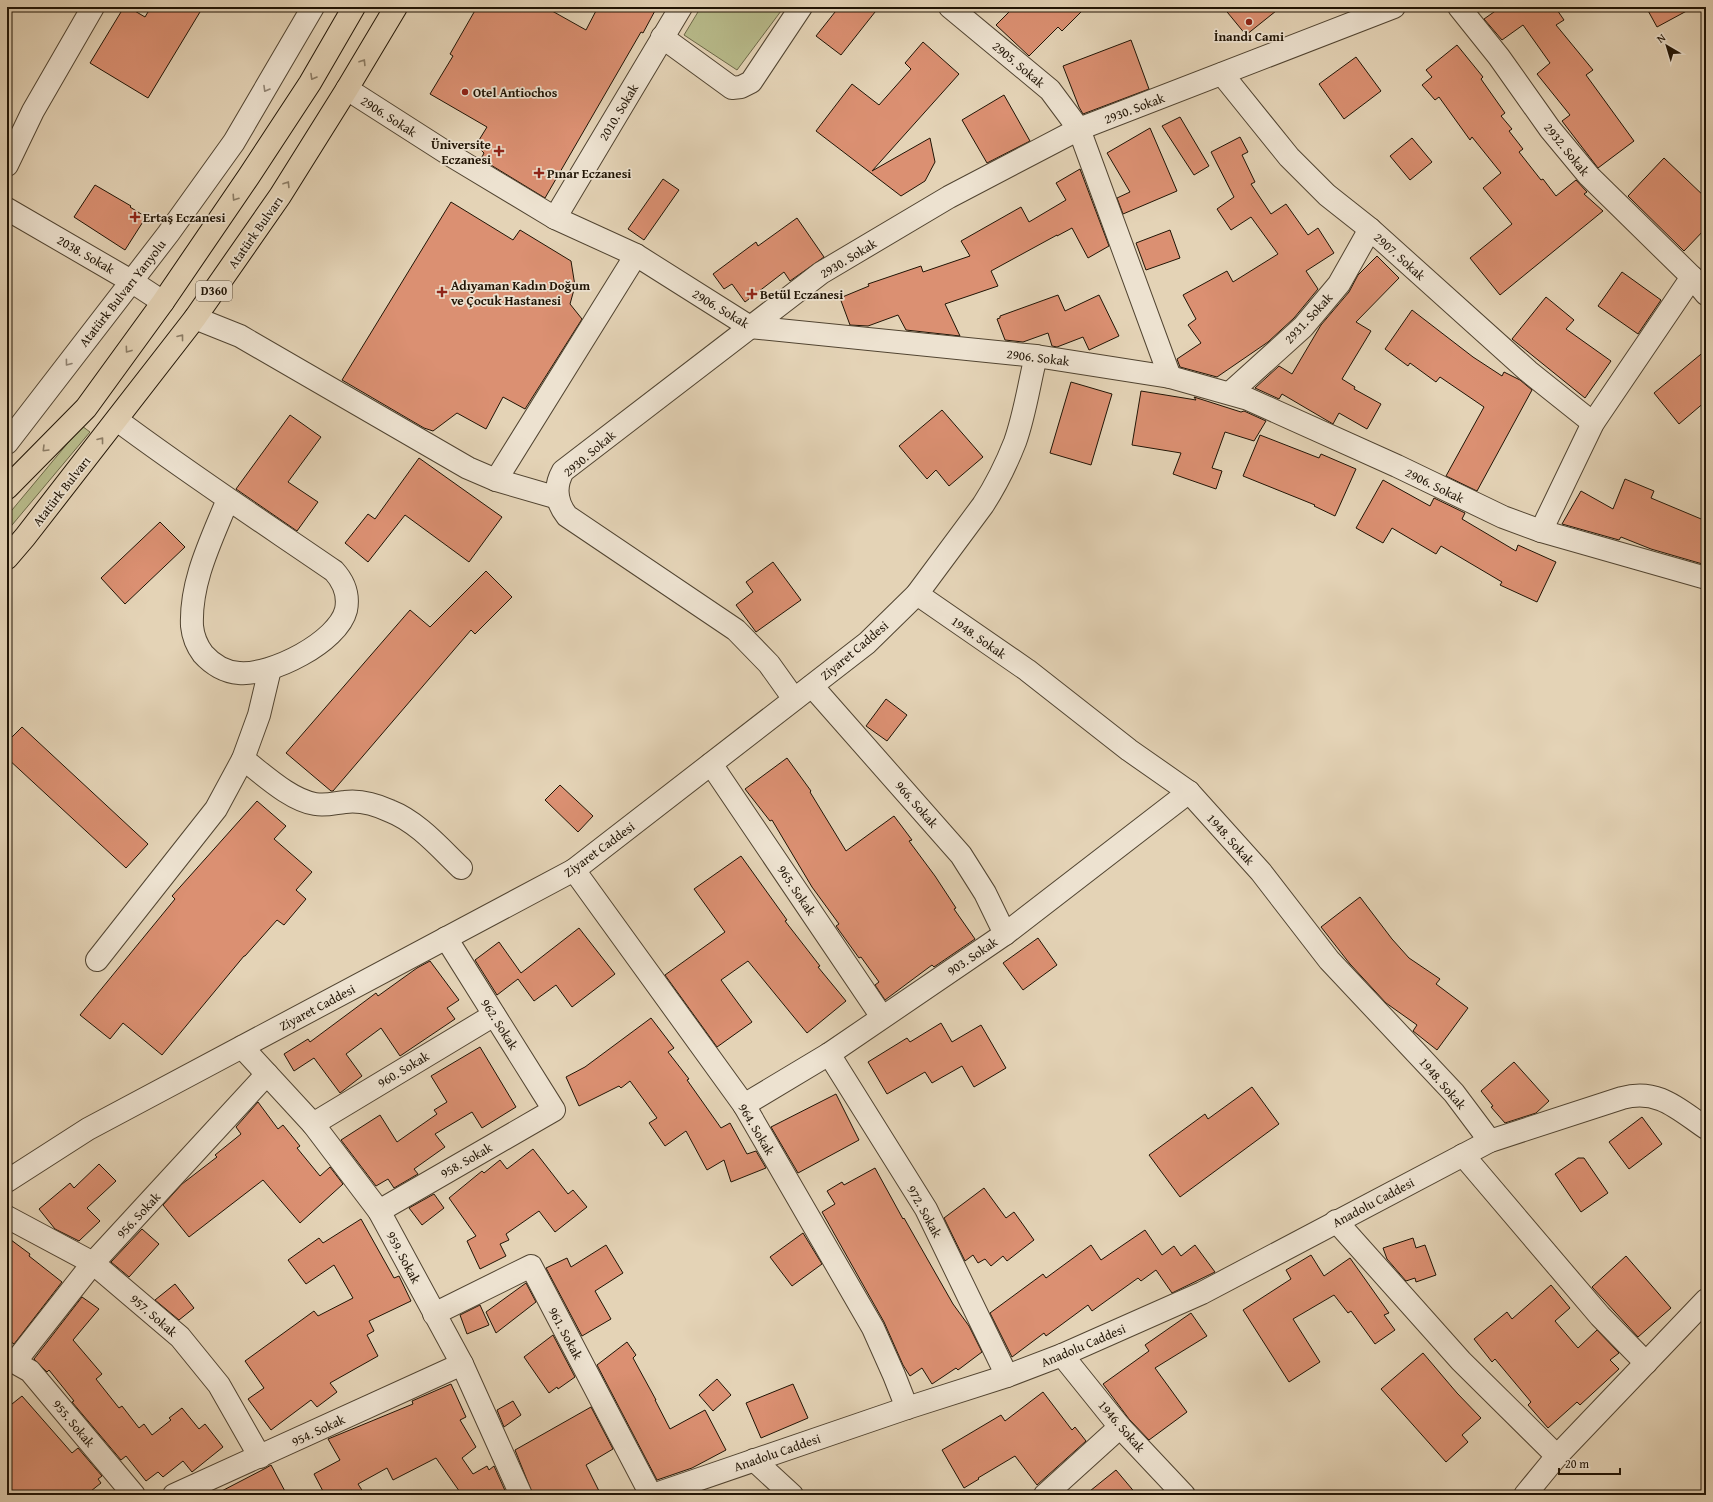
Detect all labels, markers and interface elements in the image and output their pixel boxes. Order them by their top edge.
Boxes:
marker: İnandı Cami [1244,17,1254,27]
north arrow [1647,26,1687,66]
place label: İnandı Cami [1214,27,1284,46]
text: N [1653,29,1669,47]
street label: 2905. Sokak [988,37,1049,92]
one-way arrow [359,59,366,66]
one-way arrow [311,73,318,80]
street label: 2010. Sokak [594,80,643,144]
place label: Otel Antiochos [473,83,558,102]
one-way arrow [263,85,270,92]
marker: Otel Antiochos [460,87,470,97]
street label: 2930. Sokak [1101,88,1168,129]
street label: 2906. Sokak [357,91,421,142]
street label: 2932. Sokak [1539,119,1594,180]
place label: Üniversite Eczanesi [431,135,491,169]
marker: Üniversite Eczanesi [494,146,504,156]
place label: Pınar Eczanesi [547,164,631,183]
marker: Pınar Eczanesi [534,168,544,178]
one-way arrow [282,181,290,188]
street label: Atatürk Bulvarı [223,192,288,272]
one-way arrow [233,193,240,200]
place label: Ertaş Eczanesi [143,208,225,227]
marker: Ertaş Eczanesi [130,212,140,222]
street label: 2907. Sokak [1370,228,1430,285]
street label: 2038. Sokak [54,230,118,279]
street label: 2930. Sokak [816,234,881,283]
street label: Atatürk Bulvarı Yanyolu [74,236,170,351]
place label: Adıyaman Kadın Doğum ve Çocuk Hastanesi [451,276,591,310]
road number: D360 [196,281,232,301]
street label: 2906. Sokak [689,284,753,333]
place label: Betül Eczanesi [760,285,843,304]
marker: Adıyaman Kadın Doğum ve Çocuk Hastanesi [436,286,448,298]
street label: 2931. Sokak [1280,288,1337,348]
marker: Betül Eczanesi [747,289,757,299]
one-way arrow [176,334,183,341]
street label: 2906. Sokak [1005,344,1071,371]
one-way arrow [125,346,133,353]
one-way arrow [66,359,73,366]
street label: 2930. Sokak [559,425,620,481]
one-way arrow [97,437,104,444]
one-way arrow [42,444,50,452]
street label: Atatürk Bulvarı [28,452,95,530]
street label: 2906. Sokak [1402,463,1468,508]
street label: 1948. Sokak [947,611,1010,664]
street label: Ziyaret Caddesi [816,616,893,685]
street label: 966. Sokak [891,777,943,832]
street label: 1948. Sokak [1202,809,1259,870]
street label: Ziyaret Caddesi [560,817,639,882]
street label: 965. Sokak [773,861,821,920]
street label: 903. Sokak [943,932,1002,980]
street label: Ziyaret Caddesi [276,979,359,1035]
street label: 962. Sokak [476,995,523,1054]
street label: 960. Sokak [374,1046,433,1092]
street label: 1948. Sokak [1415,1053,1471,1114]
street label: 964. Sokak [734,1100,780,1159]
street label: 958. Sokak [437,1138,496,1183]
street label: Anadolu Caddesi [1329,1173,1418,1232]
street label: 972. Sokak [902,1182,947,1241]
street label: 956. Sokak [112,1188,165,1243]
street label: 959. Sokak [382,1228,426,1287]
street label: 957. Sokak [126,1289,182,1342]
street label: 961. Sokak [544,1304,588,1363]
street label: Anadolu Caddesi [1038,1319,1129,1372]
street label: 955. Sokak [48,1395,100,1452]
street label: 1946. Sokak [1094,1396,1150,1457]
street label: 954. Sokak [288,1410,348,1451]
street label: Anadolu Caddesi [731,1429,823,1476]
scale bar [1559,1450,1620,1476]
text: 20 m [1565,1455,1589,1472]

